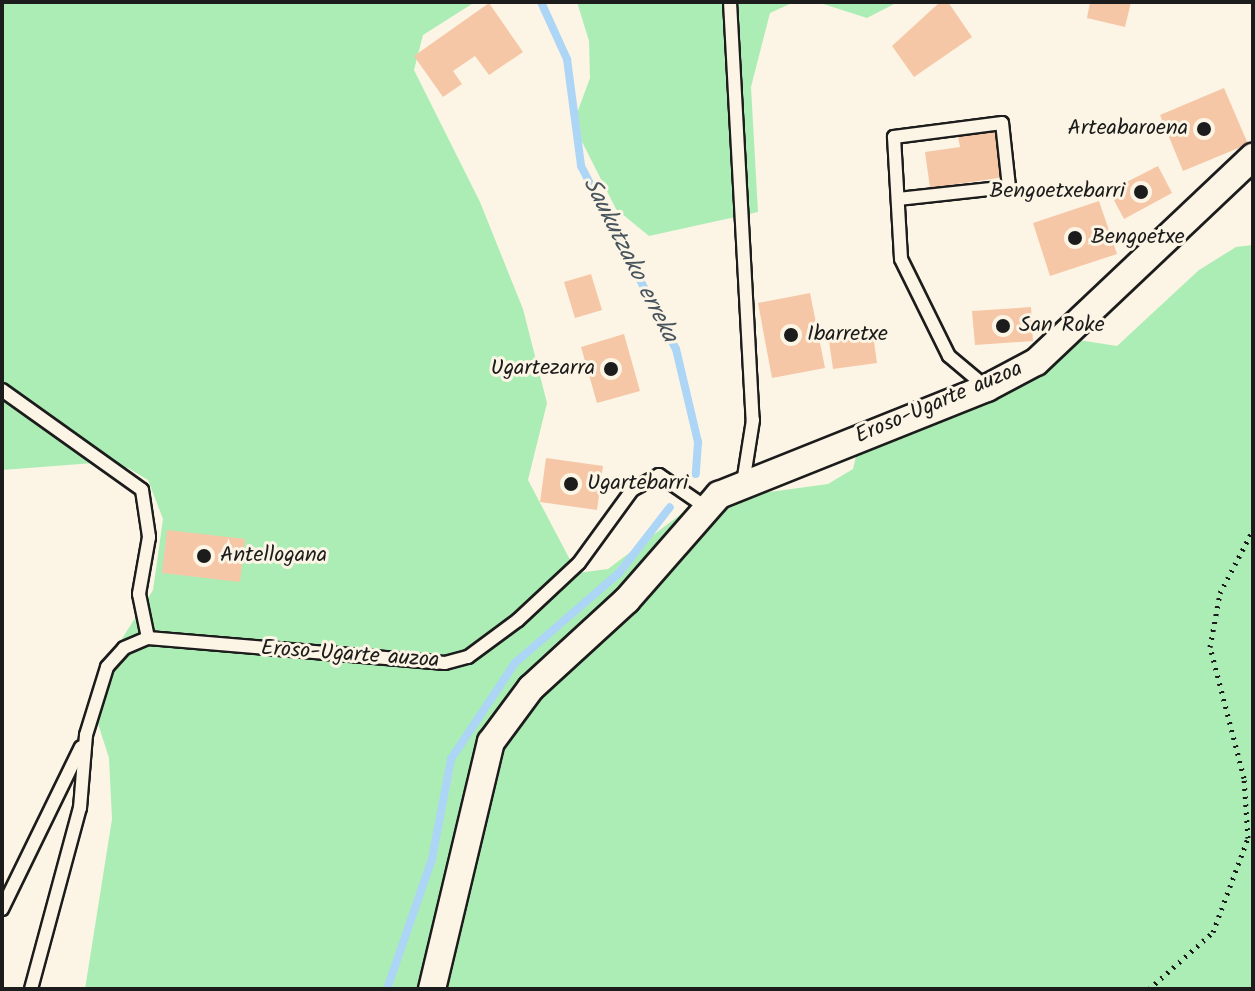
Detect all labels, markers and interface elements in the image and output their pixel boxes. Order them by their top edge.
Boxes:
place label: Arteabaroena [1068,116,1188,142]
marker: Arteabaroena [1195,120,1213,138]
water label: Saukutzako erreka [576,173,684,347]
place label: Bengoetxebarri [990,179,1125,205]
marker: Bengoetxebarri [1132,183,1150,201]
place label: Bengoetxe [1091,225,1185,251]
marker: Bengoetxe [1066,229,1084,247]
place label: San Roke [1019,313,1105,339]
marker: San Roke [994,317,1012,335]
place label: Ibarretxe [807,322,888,348]
marker: Ibarretxe [782,326,800,344]
place label: Ugartezarra [491,356,595,382]
street label: Eroso-Ugarte auzoa [852,356,1026,450]
marker: Ugartezarra [602,360,620,378]
place label: Ugartebarri [587,471,688,497]
marker: Ugartebarri [562,475,580,493]
place label: Antellogana [220,543,327,569]
marker: Antellogana [195,547,213,565]
street label: Eroso-Ugarte auzoa [260,636,440,674]

